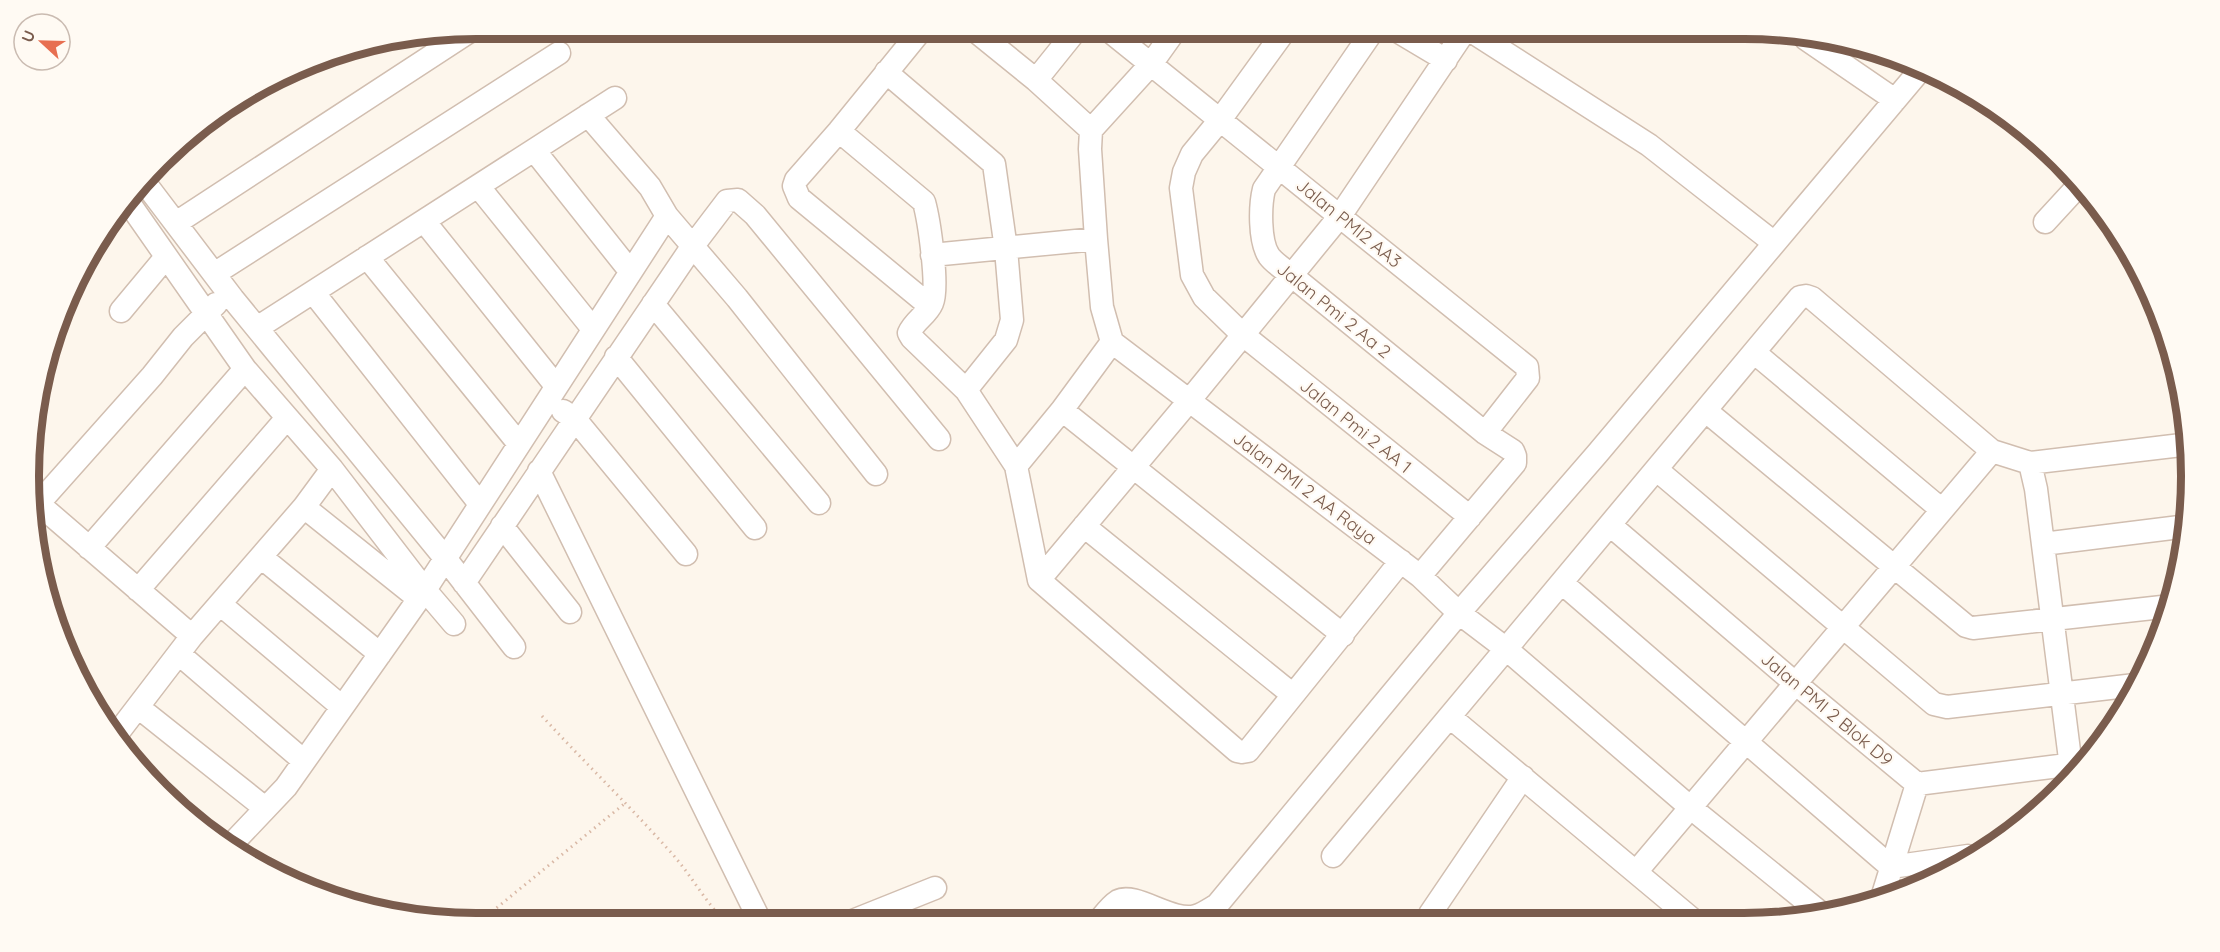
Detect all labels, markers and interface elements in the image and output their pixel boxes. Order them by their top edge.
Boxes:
north arrow [12,12,72,72]
text: U [17,27,39,45]
street label: Jalan PMI2 AA3 [1292,173,1406,273]
street label: Jalan Pmi 2 Aa 2 [1272,257,1396,363]
street label: Jalan Pmi 2 AA 1 [1295,374,1417,478]
street label: Jalan PMI 2 AA Raya [1229,426,1381,550]
street label: Jalan PMI 2 Blok D9 [1756,647,1898,771]

